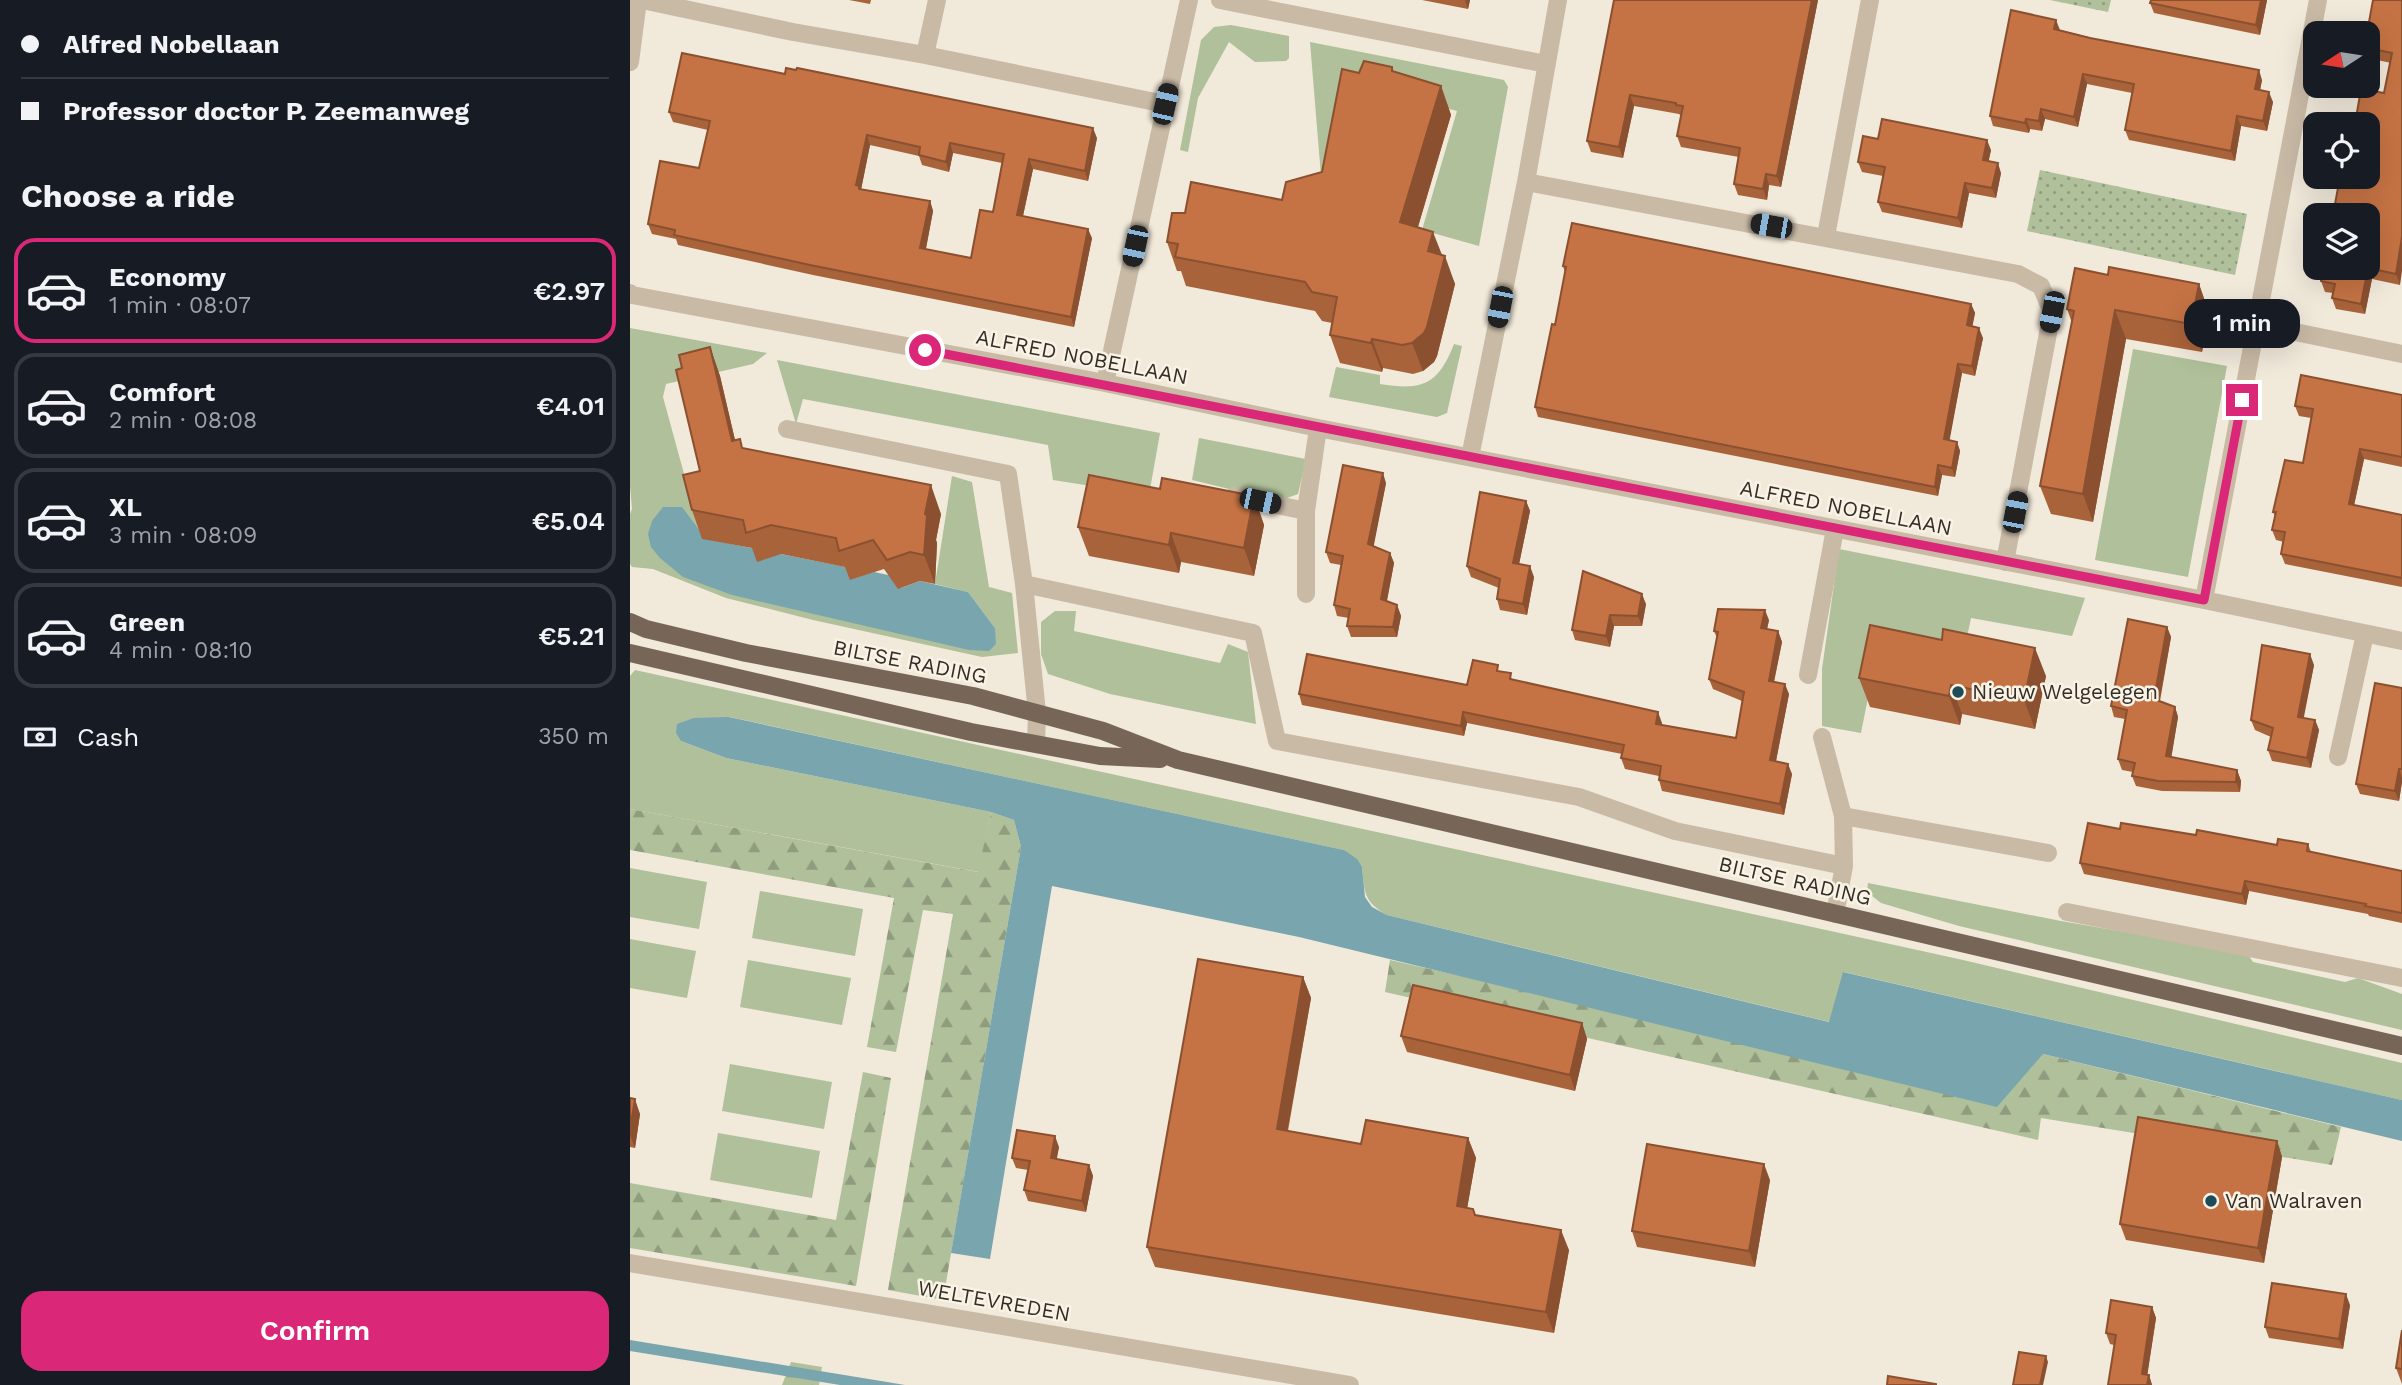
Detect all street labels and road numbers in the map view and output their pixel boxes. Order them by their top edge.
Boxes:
street label: ALFRED NOBELLAAN [974,324,1190,389]
street label: ALFRED NOBELLAAN [1738,475,1954,540]
street label: BILTSE RADING [831,634,989,689]
street label: BILTSE RADING [1716,851,1874,910]
street label: WELTEVREDEN [916,1275,1072,1326]

